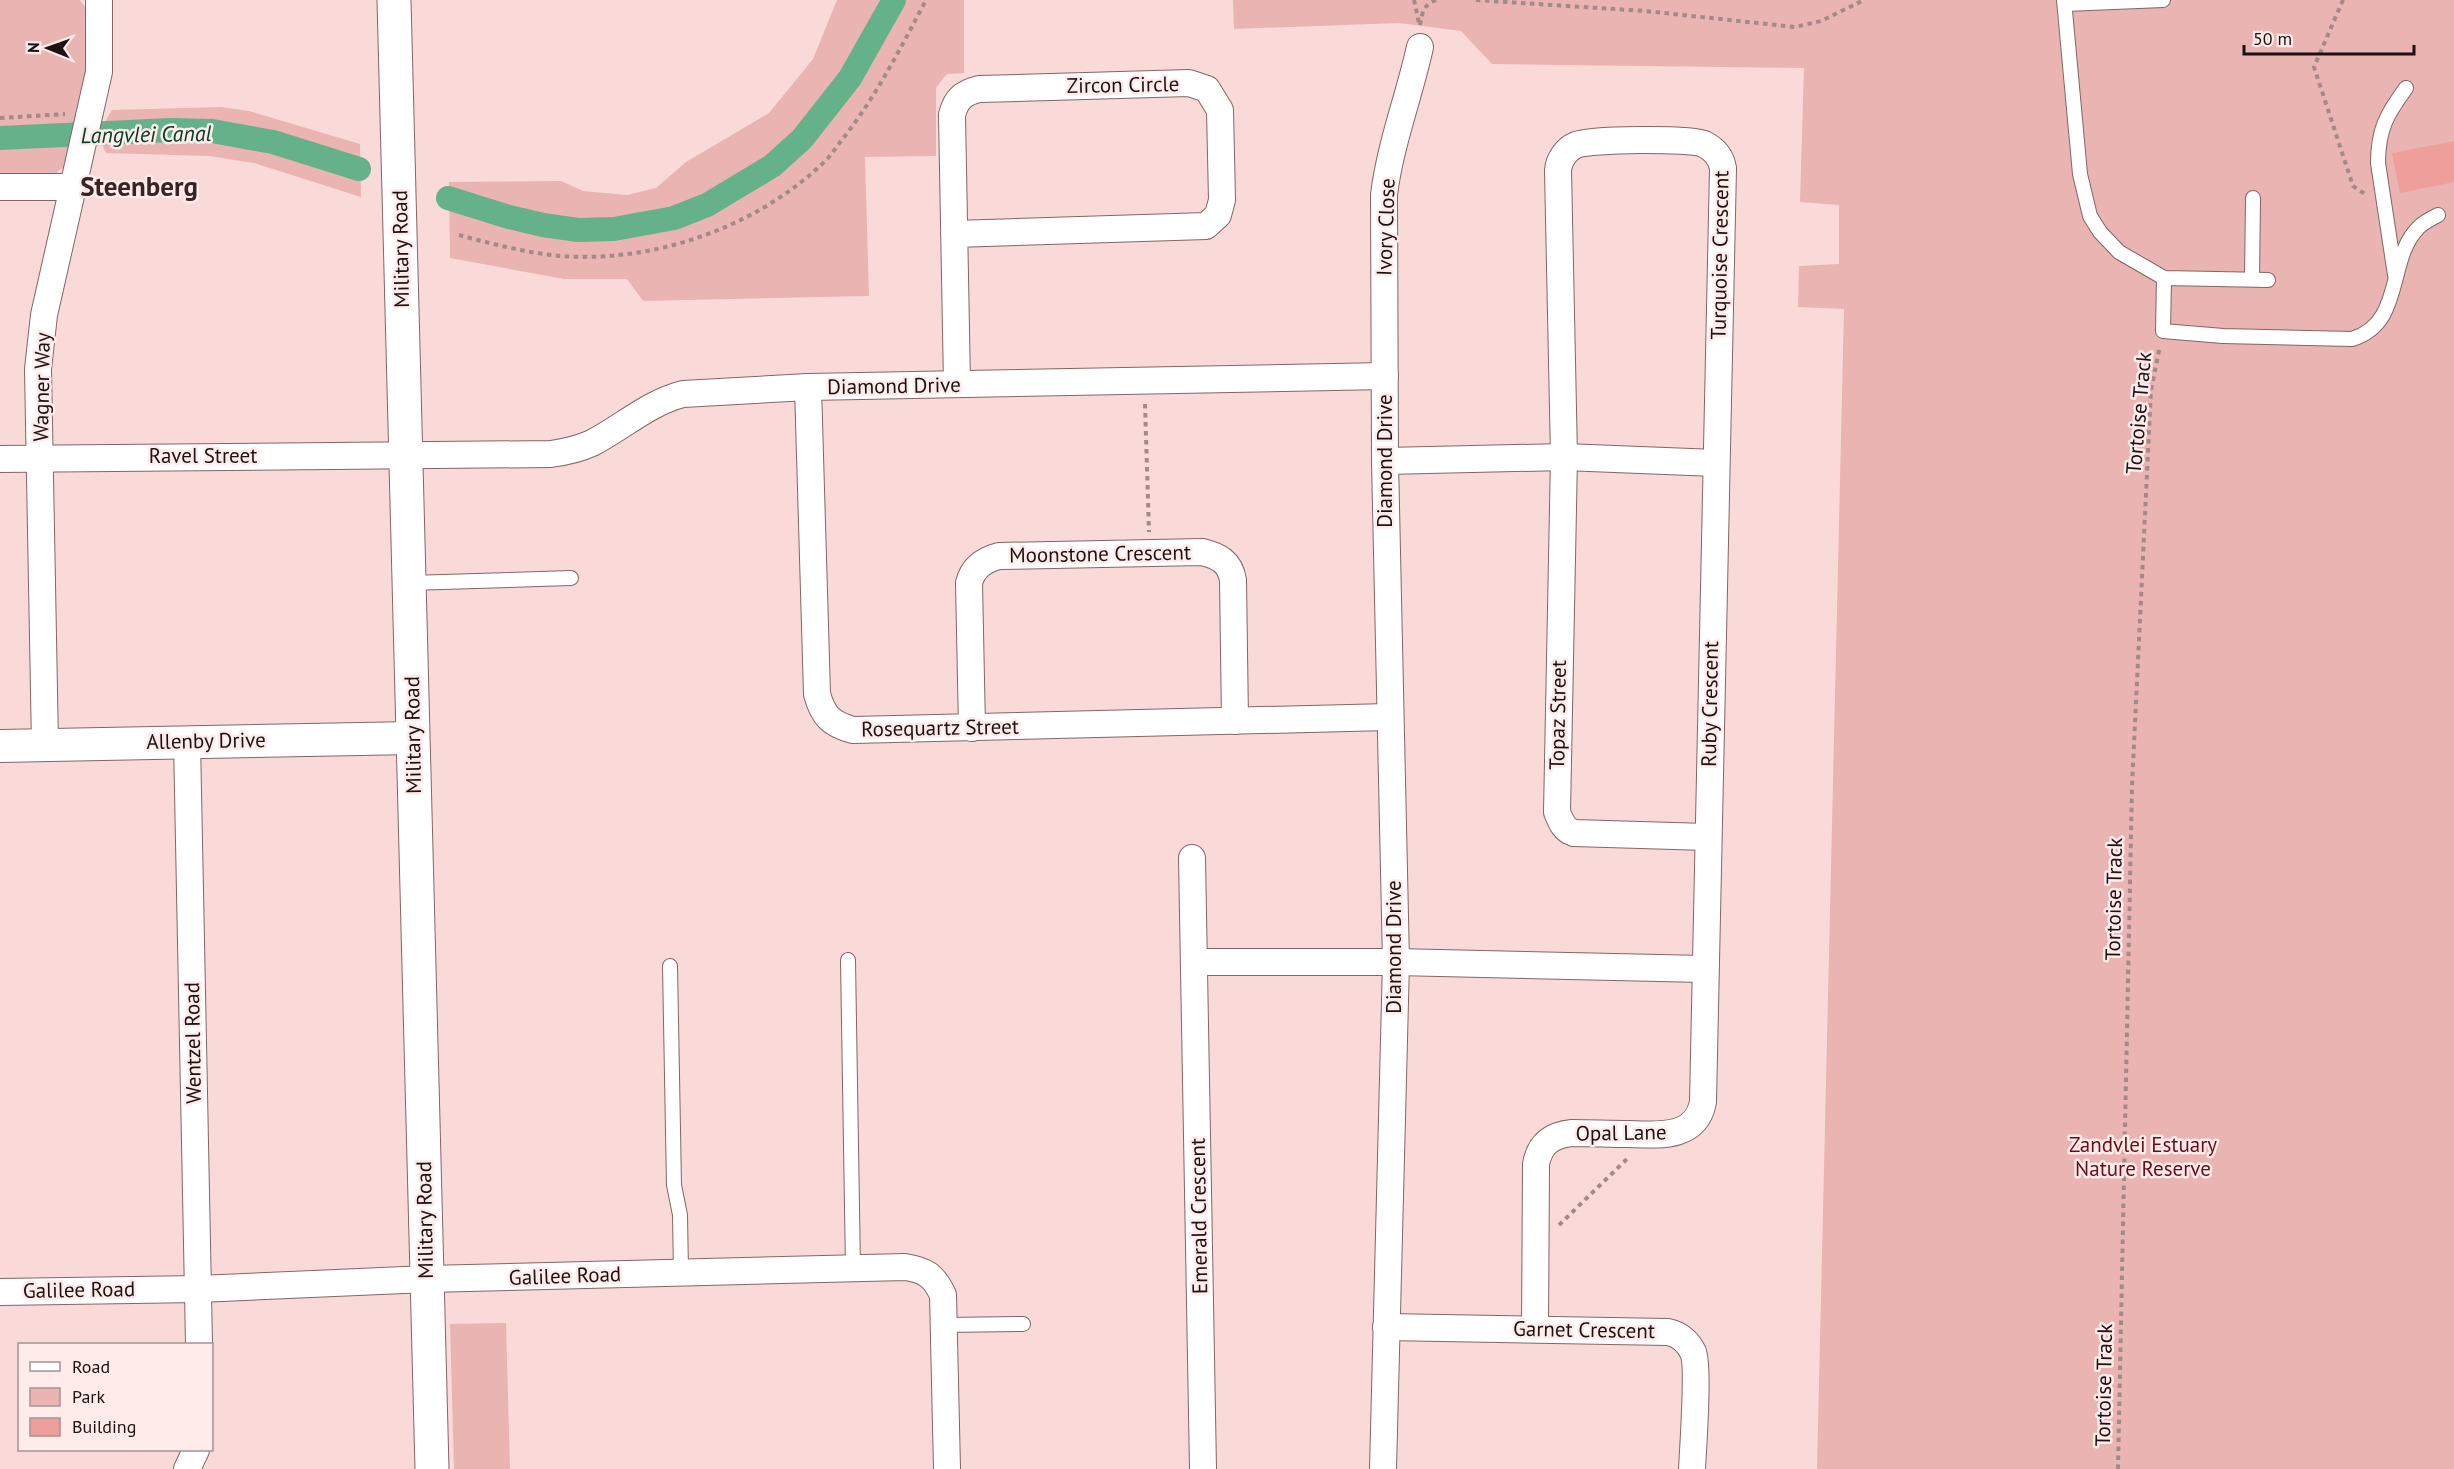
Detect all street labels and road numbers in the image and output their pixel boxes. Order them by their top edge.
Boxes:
street label: Zircon Circle [1066,70,1180,99]
street label: Turquoise Crescent [1705,170,1734,340]
street label: Ivory Close [1370,178,1401,276]
street label: Military Road [386,190,415,308]
street label: Wagner Way [27,332,56,442]
street label: Tortoise Track [2120,351,2157,475]
street label: Diamond Drive [827,371,961,400]
street label: Diamond Drive [1371,394,1398,528]
street label: Ravel Street [149,442,257,469]
street label: Moonstone Crescent [1009,538,1191,569]
street label: Ruby Crescent [1695,641,1724,767]
street label: Topaz Street [1543,660,1572,770]
street label: Military Road [398,676,427,794]
street label: Rosequartz Street [861,713,1019,742]
street label: Allenby Drive [146,726,266,755]
street label: Tortoise Track [2099,837,2128,961]
street label: Diamond Drive [1380,880,1407,1014]
street label: Wentzel Road [178,982,207,1104]
street label: Opal Lane [1575,1118,1667,1147]
street label: Emerald Crescent [1184,1138,1213,1294]
street label: Military Road [410,1161,439,1279]
street label: Galilee Road [508,1260,622,1291]
street label: Galilee Road [23,1275,135,1304]
street label: Garnet Crescent [1513,1315,1655,1344]
street label: Tortoise Track [2089,1323,2118,1447]

